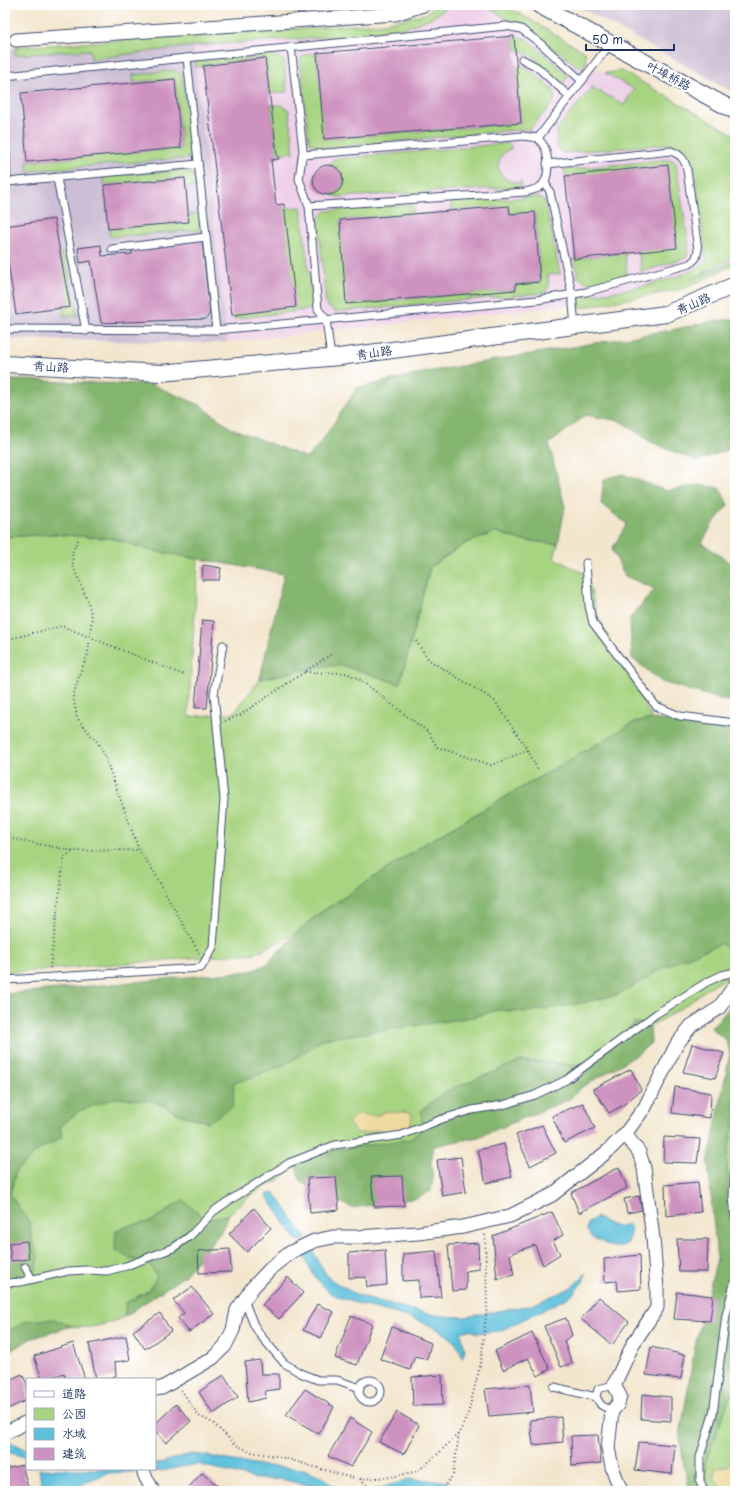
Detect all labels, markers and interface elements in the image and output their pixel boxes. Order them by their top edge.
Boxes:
scale bar [586,26,674,52]
text: 50 m [592,30,623,48]
street label: 叶埠桥路 [644,56,694,94]
street label: 青山路 [673,288,713,318]
street label: 青山路 [355,341,393,363]
street label: 青山路 [33,356,69,376]
legend [26,1378,156,1470]
text: 道路 [62,1384,86,1402]
text: 公园 [62,1404,86,1422]
text: 水域 [62,1424,86,1442]
text: 建筑 [62,1444,86,1462]

